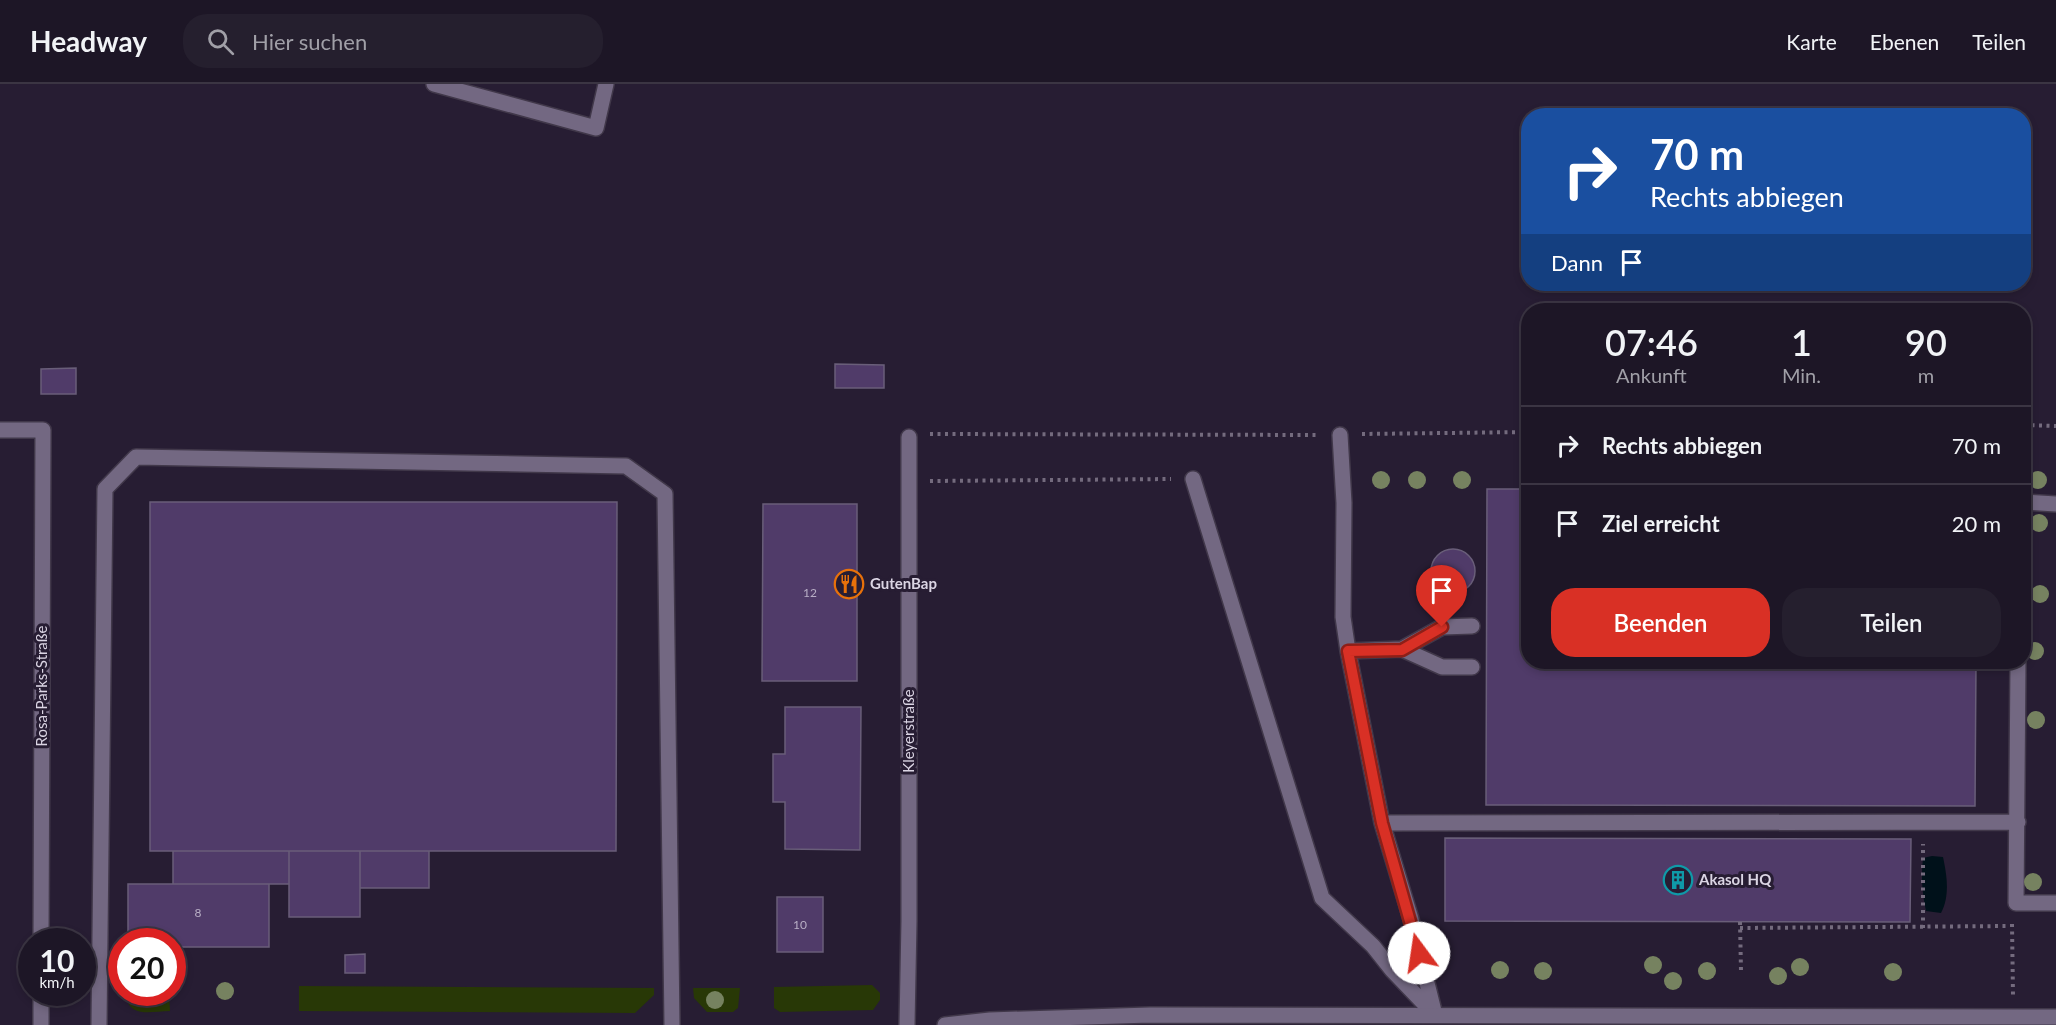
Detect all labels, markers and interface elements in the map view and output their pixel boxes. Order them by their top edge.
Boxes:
search box [183,14,603,68]
text: Headway [30,24,147,58]
icon: search [204,25,237,58]
text: Hier suchen [252,28,367,55]
text: Karte [1786,29,1837,54]
text: Ebenen [1870,29,1939,54]
text: Teilen [1972,29,2026,54]
text: 70 m [1650,129,1744,179]
icon: right [1551,132,1629,210]
text: Rechts abbiegen [1650,180,1844,213]
icon: arrive [1615,246,1648,279]
text: Dann [1551,249,1603,276]
text: 07:46 [1605,320,1698,364]
text: 1 [1791,320,1812,364]
text: 90 [1905,320,1947,364]
text: Ankunft [1616,363,1687,387]
text: Min. [1782,363,1821,387]
text: m [1918,363,1934,387]
icon: right [1551,429,1584,462]
text: Rechts abbiegen [1602,432,1762,459]
text: 70 m [1952,432,2001,459]
icon: arrive [1551,507,1584,540]
text: Ziel erreicht [1602,510,1720,537]
text: 20 m [1952,510,2001,537]
pin [1416,565,1467,627]
restaurant icon: GutenBap [833,568,865,600]
place label: GutenBap [870,574,937,592]
icon: arrive [1425,574,1458,607]
house number: 12 [803,585,817,600]
button: Beenden [1551,588,1770,657]
button: Teilen [1782,588,2001,657]
street label: Rosa-Parks-Straße [32,625,50,746]
street label: Kleyerstraße [899,689,917,773]
building icon: Akasol HQ [1662,864,1694,896]
place label: Akasol HQ [1698,870,1772,888]
house number: 8 [195,905,202,920]
house number: 10 [793,917,807,932]
position arrow [1387,921,1451,985]
speed limit sign: 20 [108,928,186,1006]
text: 10 [40,942,74,978]
text: km/h [39,973,75,991]

